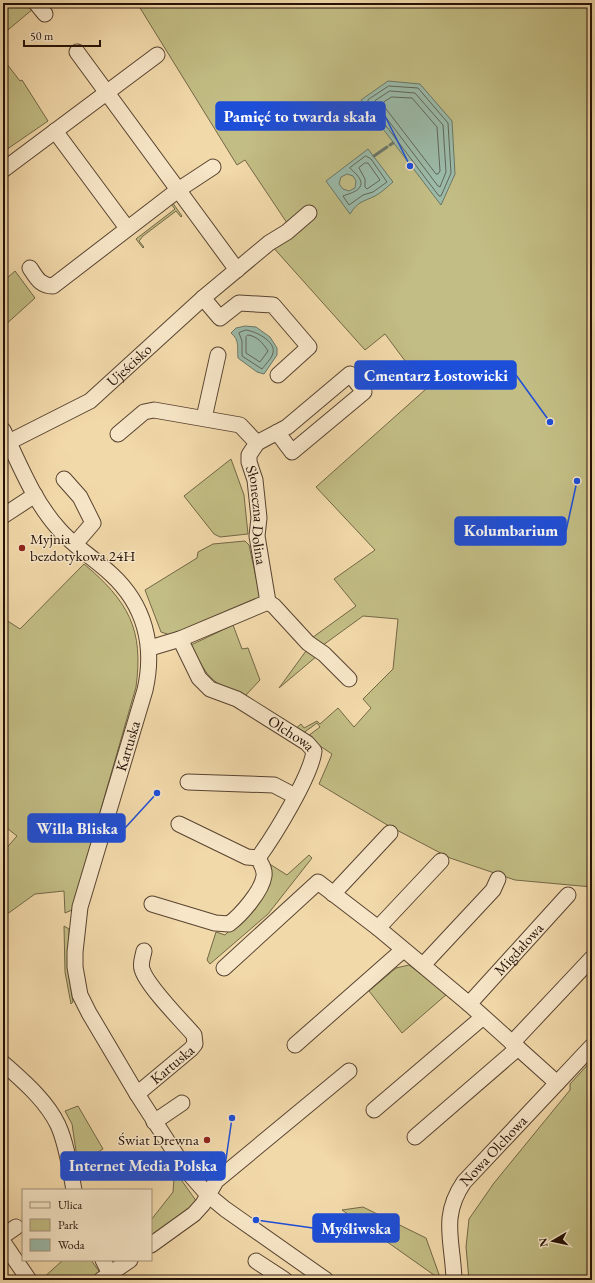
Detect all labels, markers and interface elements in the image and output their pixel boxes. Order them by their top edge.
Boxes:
scale bar [24,22,100,48]
text: 50 m [30,28,54,44]
callout: Pamięć to twarda skała [216,102,385,130]
text: Pamięć to twarda skała [224,106,377,127]
street label: Ujeścisko [103,339,155,390]
callout: Cmentarz Łostowicki [355,361,516,389]
text: Cmentarz Łostowicki [364,365,508,386]
street label: Słoneczna Dolina [242,463,272,566]
callout: Kolumbarium [455,517,566,545]
text: Kolumbarium [464,520,558,541]
place label: Myjnia bezdotykowa 24H [30,529,135,565]
marker: Myjnia bezdotykowa 24H [17,543,27,553]
street label: Olchowa [265,711,320,755]
street label: Kartuska [111,718,144,773]
callout: Willa Bliska [28,814,125,842]
text: Willa Bliska [36,818,119,839]
street label: Migdałowa [490,919,547,979]
street label: Kartuska [146,1040,198,1088]
street label: Nowa Olchowa [455,1111,531,1190]
place label: Świat Drewna [118,1130,199,1149]
marker: Świat Drewna [202,1135,212,1145]
callout: Internet Media Polska [61,1152,225,1180]
text: Internet Media Polska [69,1155,218,1176]
legend [22,1189,152,1261]
text: Ulica [58,1197,82,1213]
callout: Myśliwska [313,1214,399,1242]
text: Park [58,1217,79,1233]
text: Myśliwska [321,1218,392,1239]
north arrow [533,1221,573,1261]
text: Woda [58,1237,85,1253]
text: N [535,1237,551,1248]

